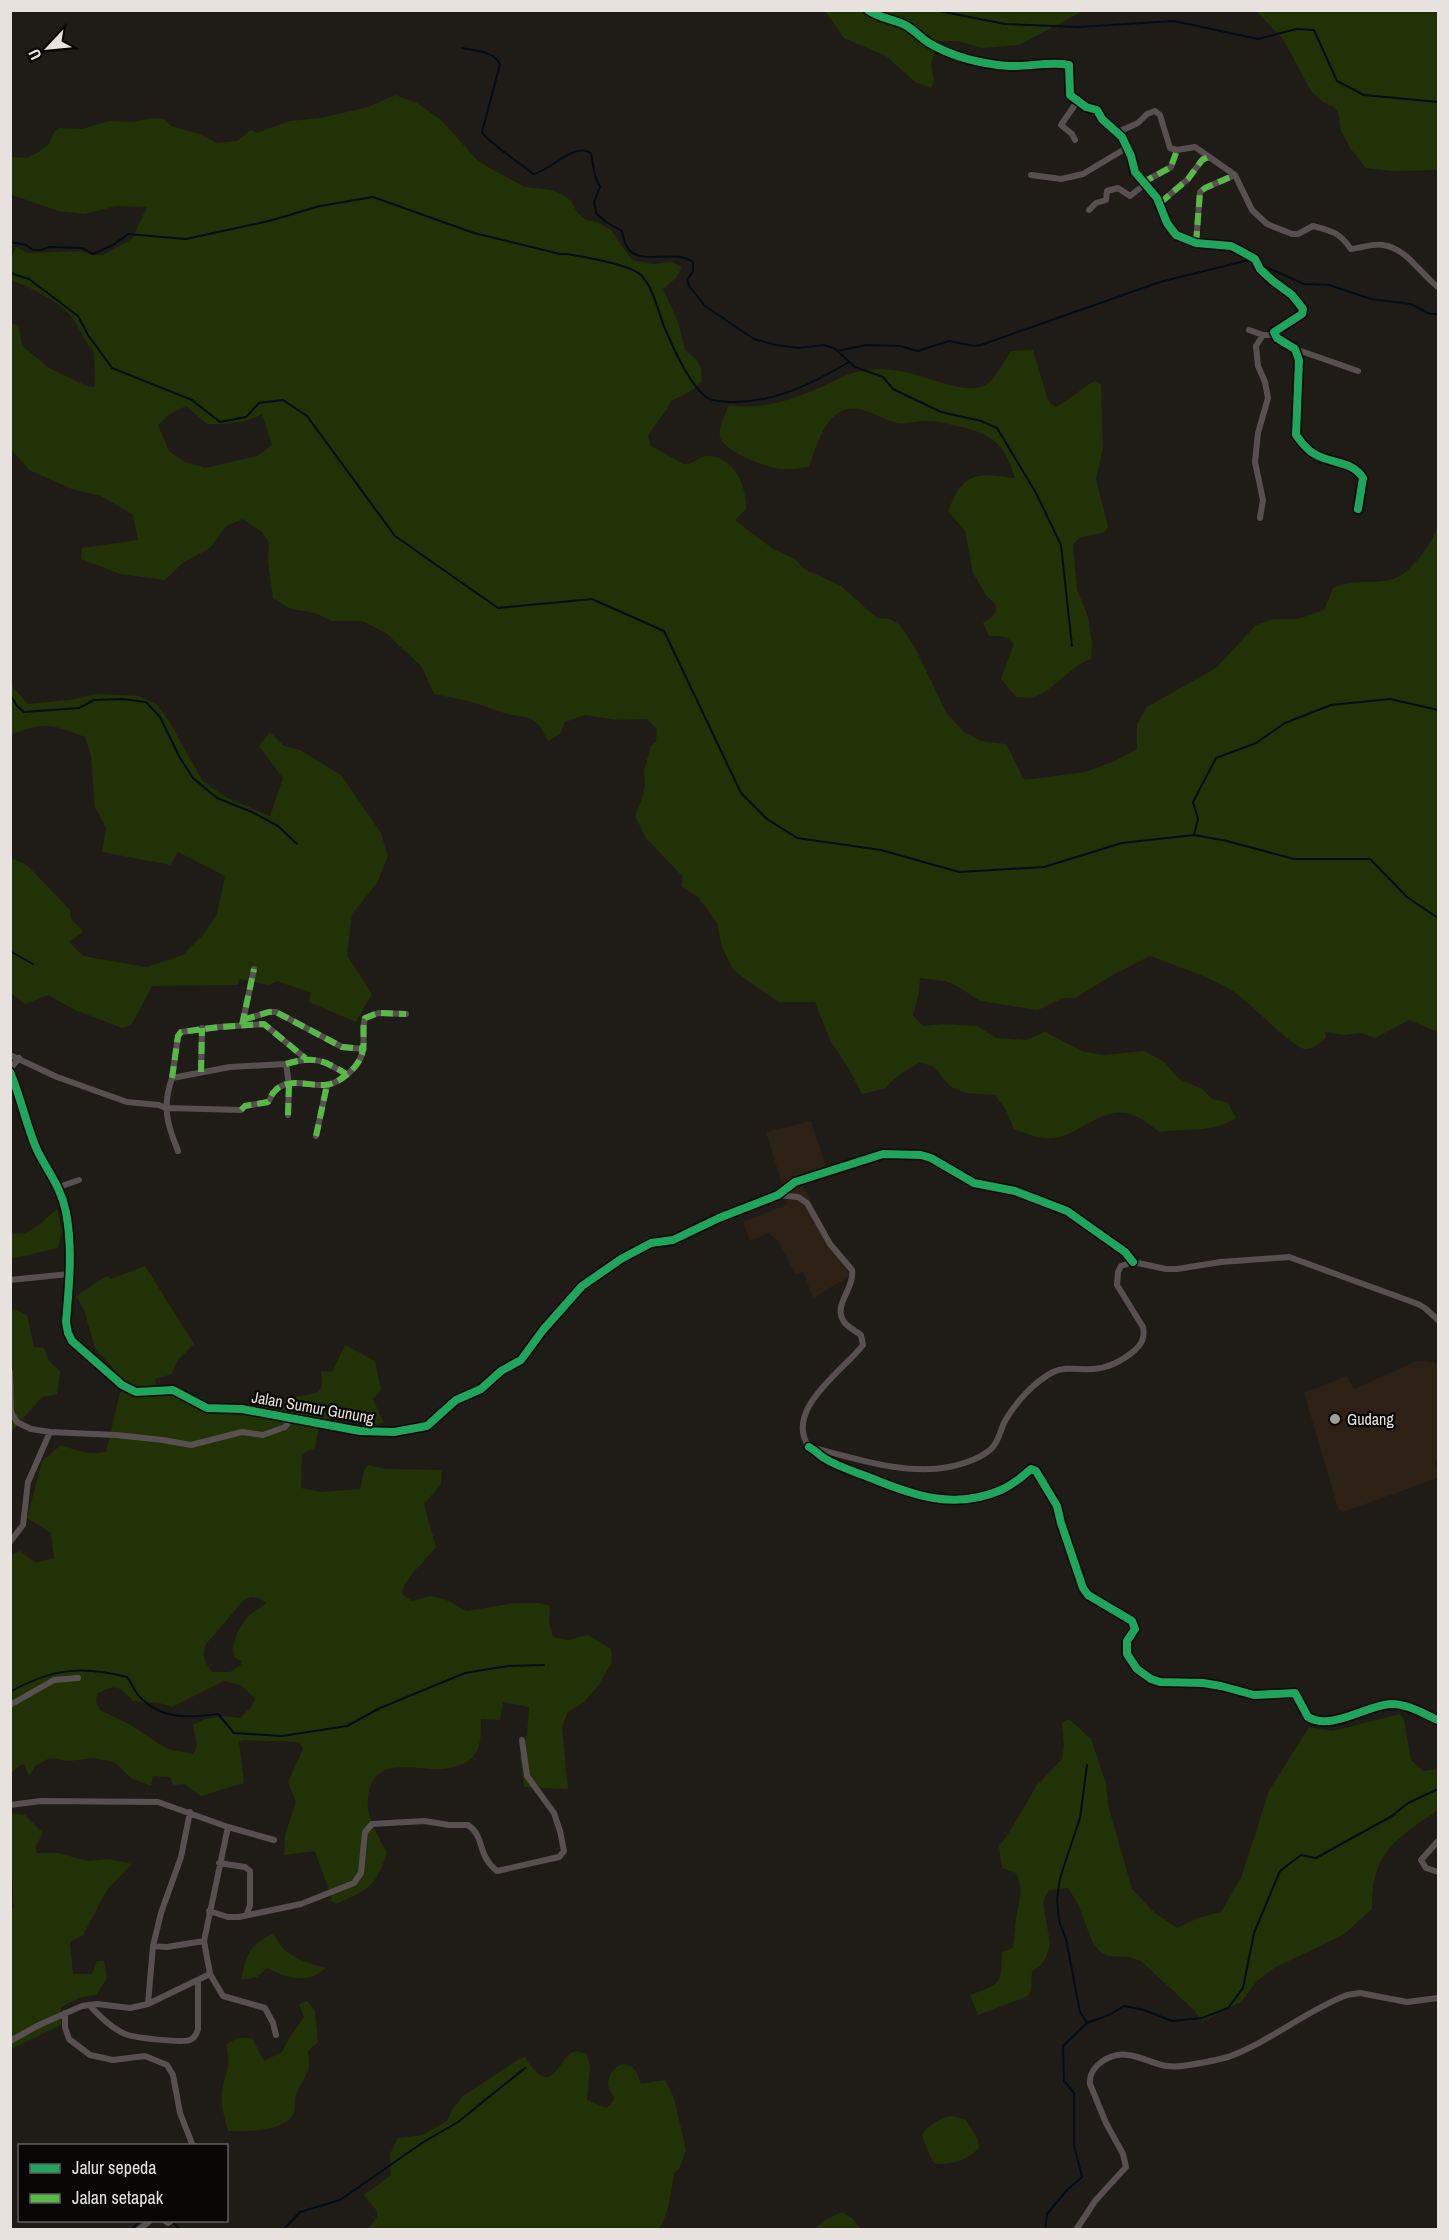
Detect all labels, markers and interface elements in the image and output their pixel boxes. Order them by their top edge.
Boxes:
north arrow [18,18,78,78]
text: U [23,45,46,64]
street label: Jalan Sumur Gunung [250,1385,377,1429]
place label: Gudang [1347,1408,1394,1430]
marker: Gudang [1328,1412,1342,1426]
legend [18,2144,228,2222]
text: Jalur sepeda [72,2155,157,2180]
text: Jalan setapak [72,2185,164,2210]

